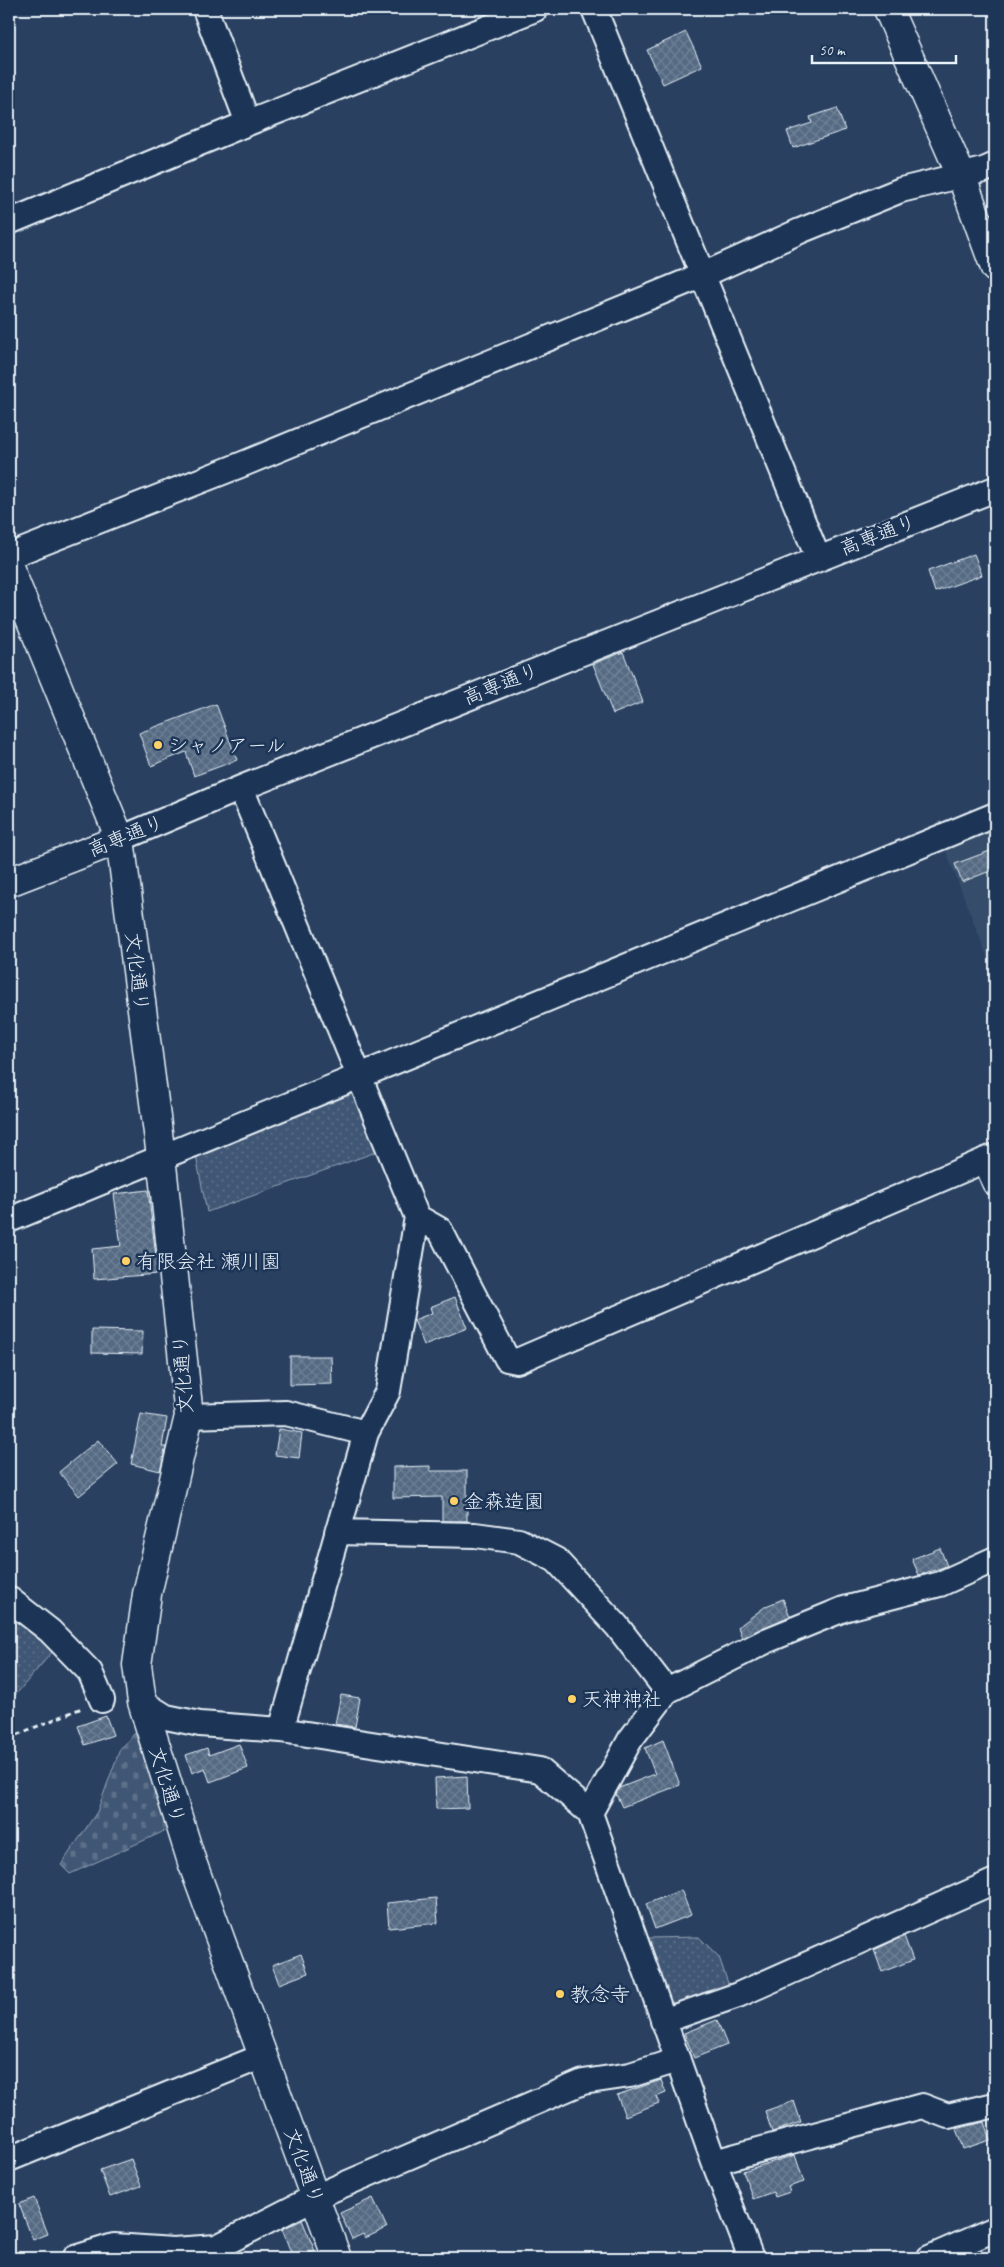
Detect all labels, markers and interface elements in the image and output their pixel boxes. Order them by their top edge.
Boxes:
scale bar [812,32,955,64]
text: 50 m [819,41,846,60]
street label: 高専通り [836,509,920,561]
street label: 高専通り [459,657,543,711]
place label: シャノアール [168,733,286,758]
marker: シャノアール [152,739,164,751]
street label: 高専通り [84,809,168,863]
street label: 文化通り [120,931,154,1013]
place label: 有限会社 瀬川園 [136,1249,281,1274]
marker: 有限会社 瀬川園 [120,1255,132,1267]
street label: 文化通り [168,1333,198,1415]
place label: 金森造園 [464,1489,544,1514]
marker: 金森造園 [448,1495,460,1507]
place label: 天神神社 [582,1687,662,1712]
marker: 天神神社 [566,1693,578,1705]
street label: 文化通り [143,1743,191,1827]
place label: 教念寺 [570,1982,630,2007]
marker: 教念寺 [554,1988,566,2000]
street label: 文化通り [279,2124,329,2208]

